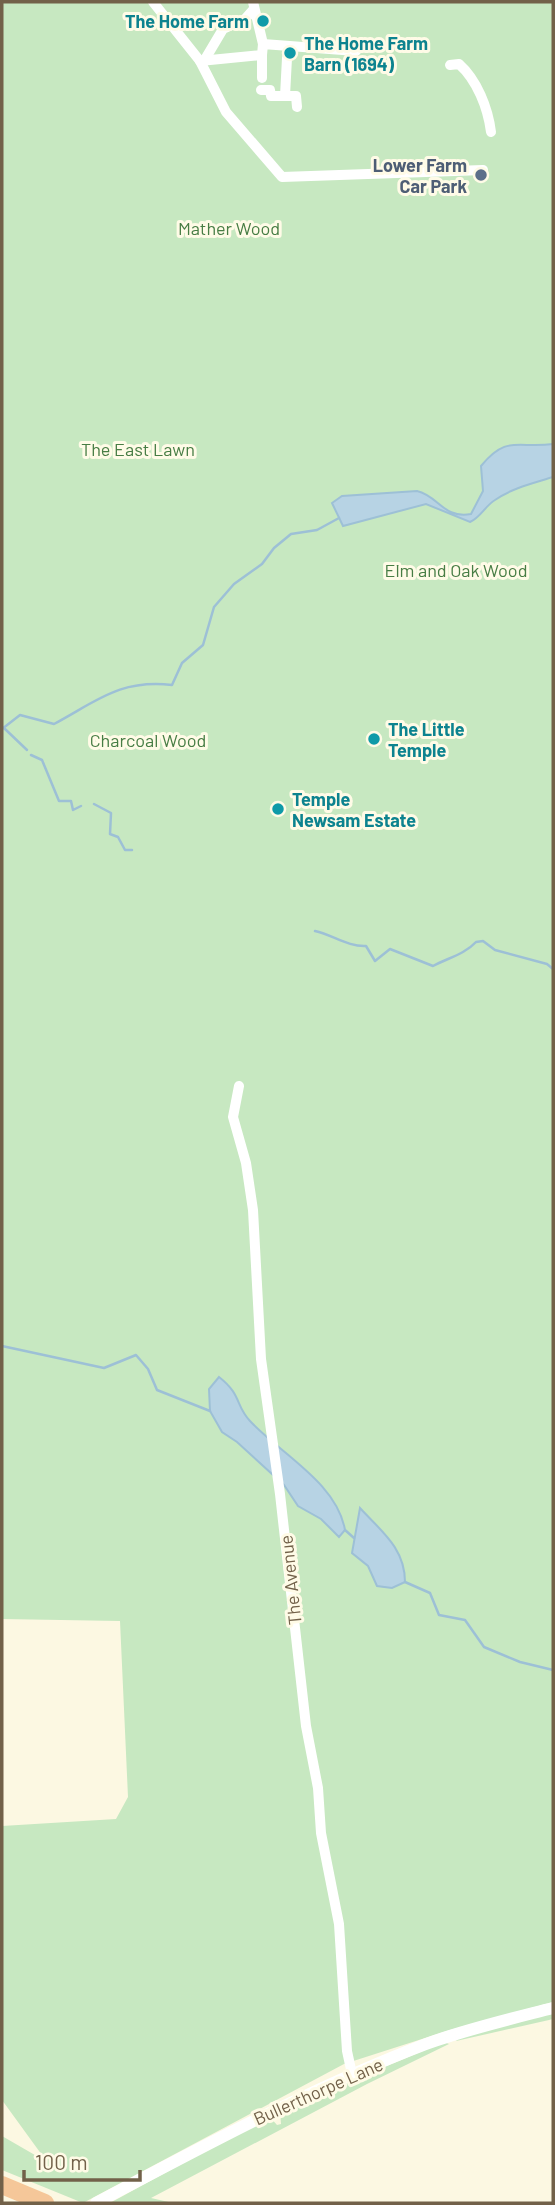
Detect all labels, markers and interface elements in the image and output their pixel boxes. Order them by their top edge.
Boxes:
place label: The Home Farm [125,10,249,32]
marker: The Home Farm [255,13,271,29]
place label: The Home Farm Barn (1694) [304,32,428,75]
marker: The Home Farm Barn (1694) [282,45,298,61]
place label: Lower Farm Car Park [373,154,467,197]
marker: Lower Farm Car Park [473,167,489,183]
park label: Mather Wood [178,217,280,239]
park label: The East Lawn [81,438,195,460]
park label: Elm and Oak Wood [385,559,527,581]
place label: The Little Temple [388,718,465,761]
park label: Charcoal Wood [90,729,206,751]
marker: The Little Temple [366,731,382,747]
place label: Temple Newsam Estate [292,788,416,831]
marker: Temple Newsam Estate [270,801,286,817]
street label: The Avenue [274,1534,306,1626]
street label: Bullerthorpe Lane [250,2053,386,2129]
scale bar [24,2138,140,2182]
text: 100 m [35,2149,88,2174]

